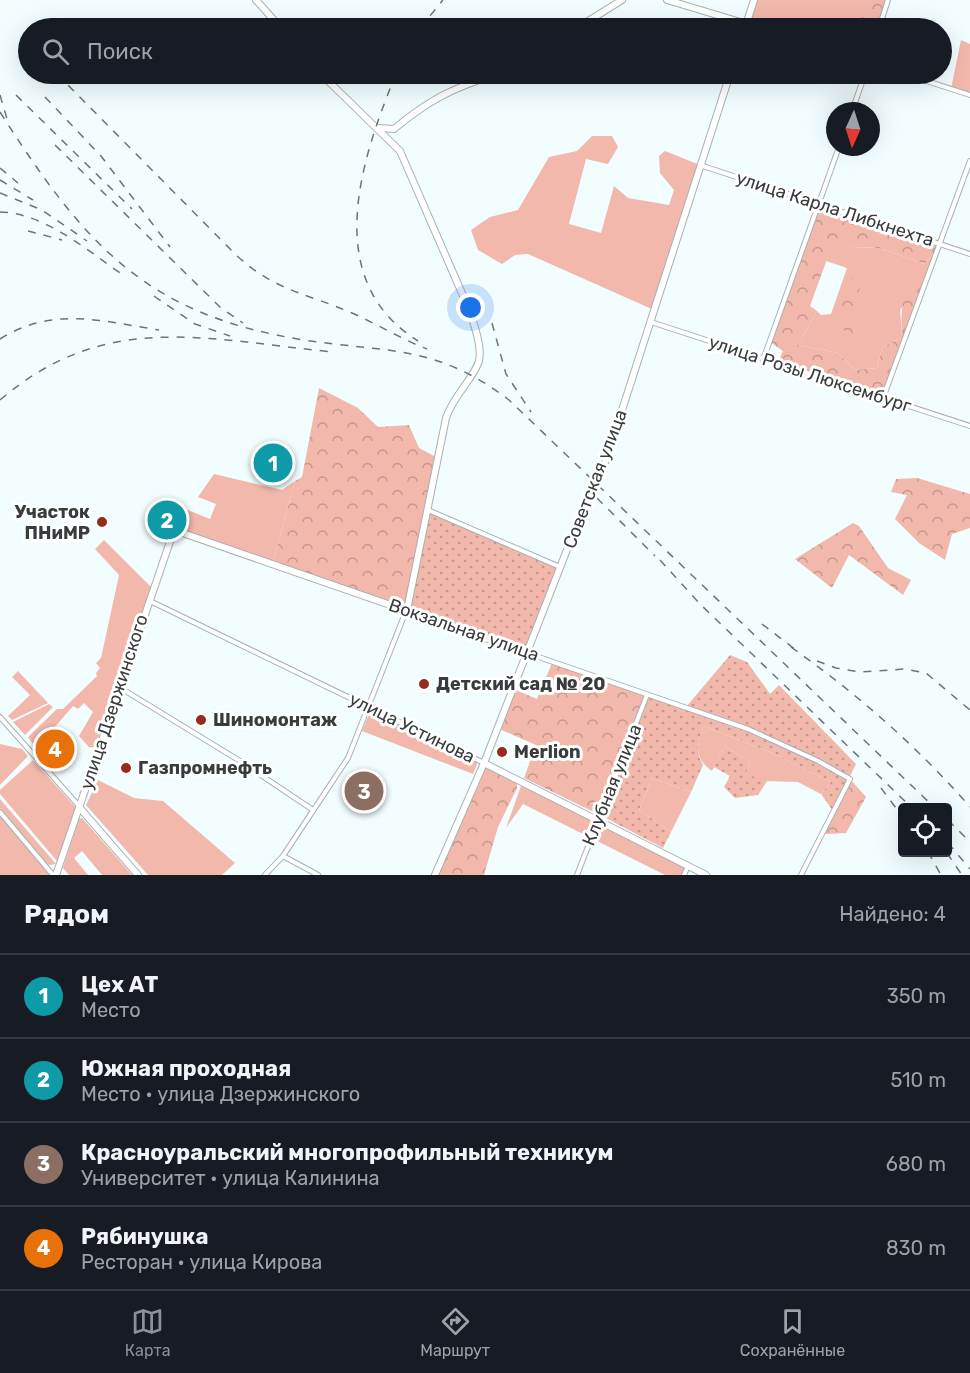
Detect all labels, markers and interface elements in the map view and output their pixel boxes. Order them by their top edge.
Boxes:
search box [18,18,952,84]
icon: search [39,35,72,68]
text: Поиск [87,38,153,65]
north arrow [826,102,880,156]
street label: улица Карла Либкнехта [733,167,937,251]
your location [456,293,485,322]
street label: улица Розы Люксембург [706,331,914,417]
street label: Советская улица [558,406,632,552]
pin: 1 [254,440,292,486]
pin: 2 [148,498,186,542]
place label: Участок ПНиМР [14,501,90,544]
marker: Участок ПНиМР [95,515,109,529]
street label: Вокзальная улица [386,594,542,666]
street label: улица Дзержинского [75,612,153,792]
place label: Детский сад № 20 [436,673,606,695]
marker: Детский сад № 20 [417,677,431,691]
street label: улица Устинова [346,688,478,768]
place label: Шиномонтаж [213,709,338,731]
marker: Шиномонтаж [194,713,208,727]
street label: Клубная улица [578,721,646,849]
pin: 4 [36,726,74,771]
place label: Merlion [514,741,581,763]
marker: Merlion [495,745,509,759]
place label: Газпромнефть [138,757,272,779]
marker: Газпромнефть [119,761,133,775]
pin: 3 [344,768,384,814]
map controls [898,803,952,857]
button: locate [898,803,952,857]
text: Рядом [24,899,109,930]
text: Найдено: 4 [839,902,946,926]
text: Цех АТ [81,971,158,998]
text: 1 [39,984,48,1008]
text: 350 m [887,984,946,1008]
text: Место [81,998,141,1022]
text: Южная проходная [81,1055,291,1082]
text: 2 [37,1068,50,1092]
text: 510 m [890,1068,946,1092]
text: Место · улица Дзержинского [81,1082,360,1106]
text: Красноуральский многопрофильный техникум [81,1139,613,1166]
text: 3 [37,1152,50,1176]
text: 680 m [886,1152,946,1176]
text: Университет · улица Калинина [81,1166,380,1190]
text: Рябинушка [81,1223,208,1250]
text: 4 [37,1236,50,1260]
text: 830 m [886,1236,946,1260]
text: Ресторан · улица Кирова [81,1250,322,1274]
tab: Карта [125,1305,171,1360]
tab: Маршрут [420,1305,490,1360]
tab: Сохранённые [740,1305,845,1360]

